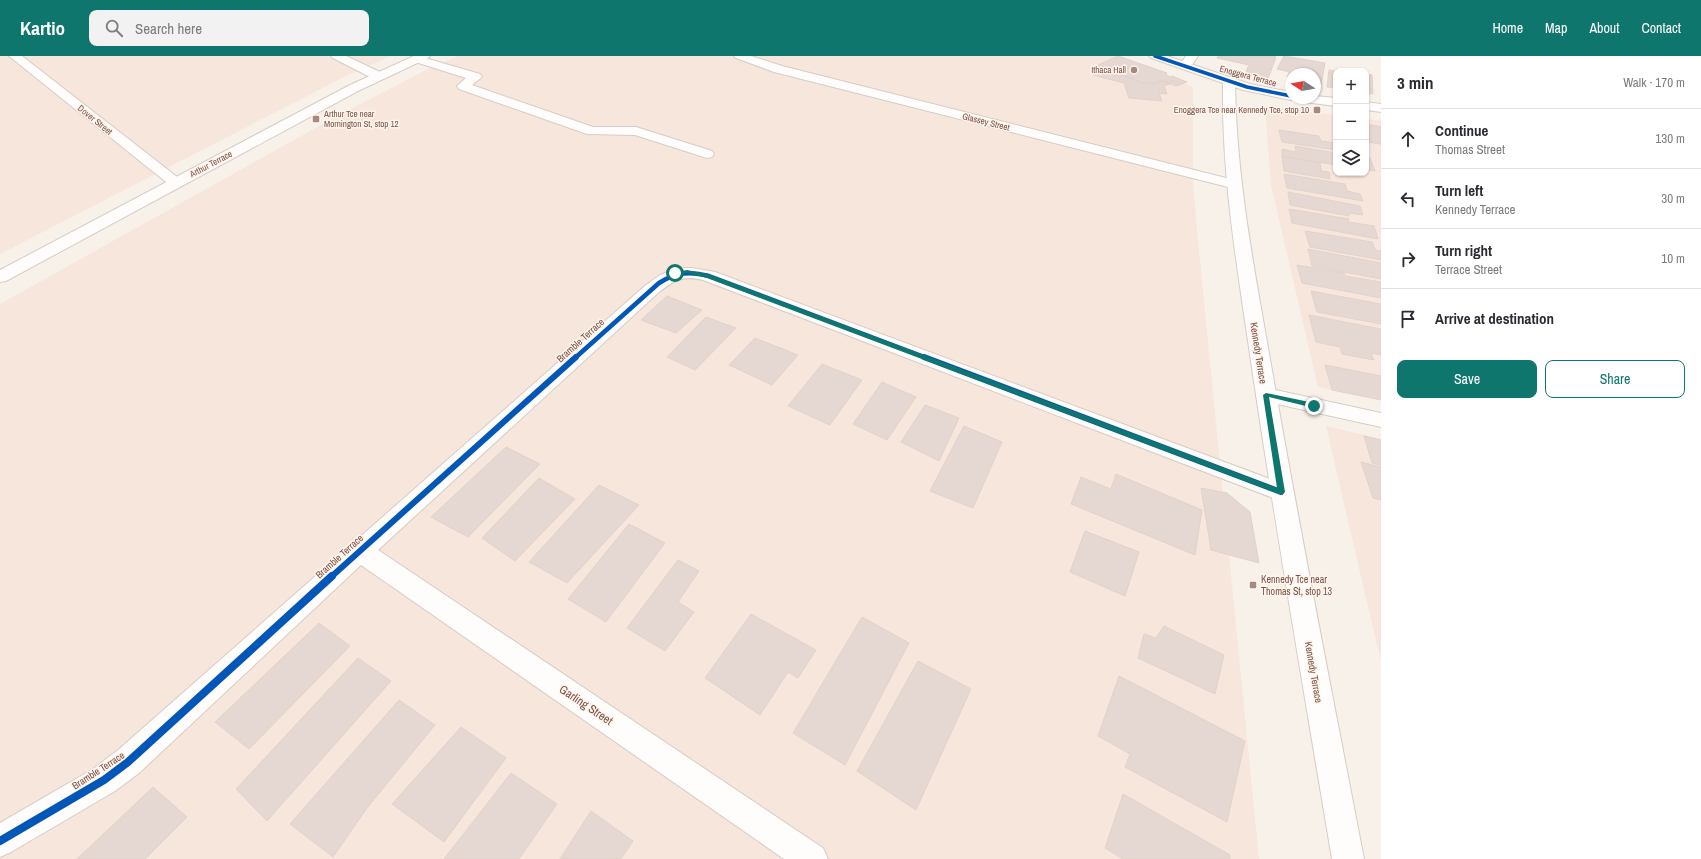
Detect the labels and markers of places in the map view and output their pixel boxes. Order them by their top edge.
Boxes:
place label: Ithaca Hall [1091,64,1126,76]
marker: Ithaca Hall [1129,65,1139,75]
place label: Enoggera Tce near Kennedy Tce, stop 10 [1174,104,1309,116]
marker: Enoggera Tce near Kennedy Tce, stop 10 [1312,105,1322,115]
place label: Arthur Tce near Mornington St, stop 12 [323,108,399,130]
marker: Arthur Tce near Mornington St, stop 12 [311,114,321,124]
place label: Kennedy Tce near Thomas St, stop 13 [1261,573,1333,598]
marker: Kennedy Tce near Thomas St, stop 13 [1248,580,1258,590]

